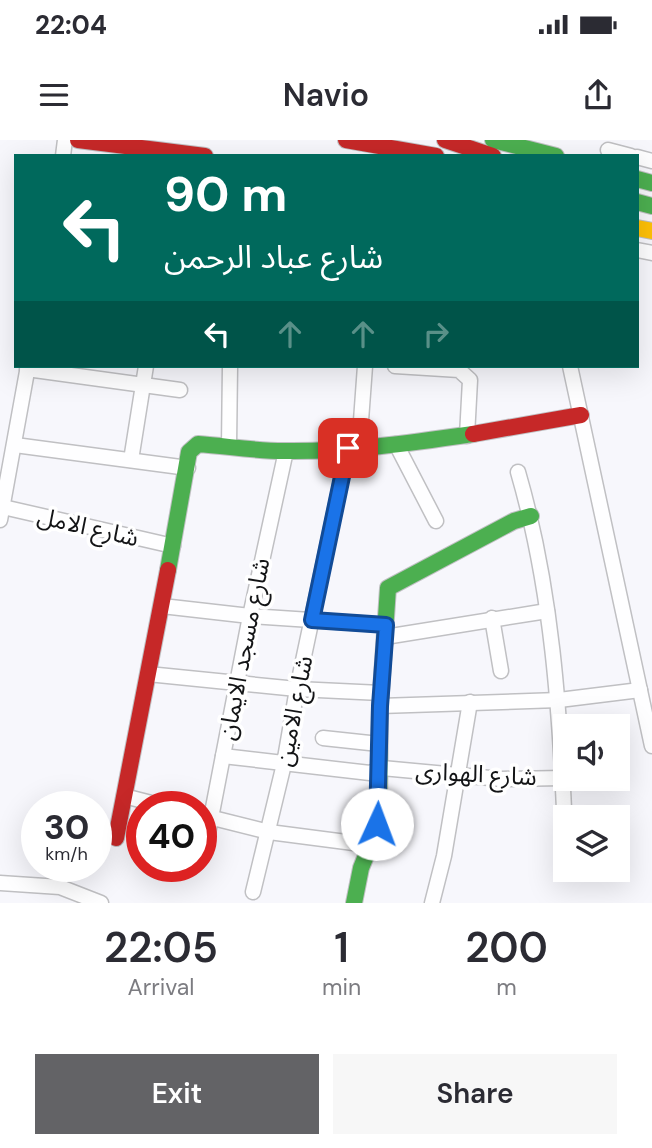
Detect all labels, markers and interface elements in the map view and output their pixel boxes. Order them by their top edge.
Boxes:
text: 22:04 [35,8,107,42]
text: Navio [283,74,369,116]
icon: menu [35,76,73,114]
icon: share [579,76,617,114]
text: 90 m [164,162,287,226]
icon: left [49,182,140,273]
text: شارع عباد الرحمن [164,236,383,278]
icon: left [198,315,236,353]
icon: ahead [271,315,309,353]
icon: ahead [344,315,382,353]
icon: right [417,315,455,353]
pin [318,418,378,478]
icon: arrive [329,429,367,467]
street label: شارع الامل [34,500,142,555]
street label: شارع مسجد الايمان [211,555,278,743]
street label: شارع الامين [268,653,321,769]
map controls [553,714,630,882]
button: sound [553,714,630,791]
street label: شارع الهوارى [415,755,537,794]
position arrow [340,787,414,861]
speed limit sign: 40 [126,791,217,882]
text: 30 [44,804,89,850]
button: layers [553,805,630,882]
text: km/h [45,842,88,866]
text: 22:05 [104,920,218,975]
text: 1 [334,920,349,975]
text: 200 [465,920,548,975]
text: Arrival [127,972,194,1002]
text: min [322,972,361,1002]
text: m [496,972,517,1002]
button: Exit [35,1054,319,1134]
button: Share [333,1054,617,1134]

